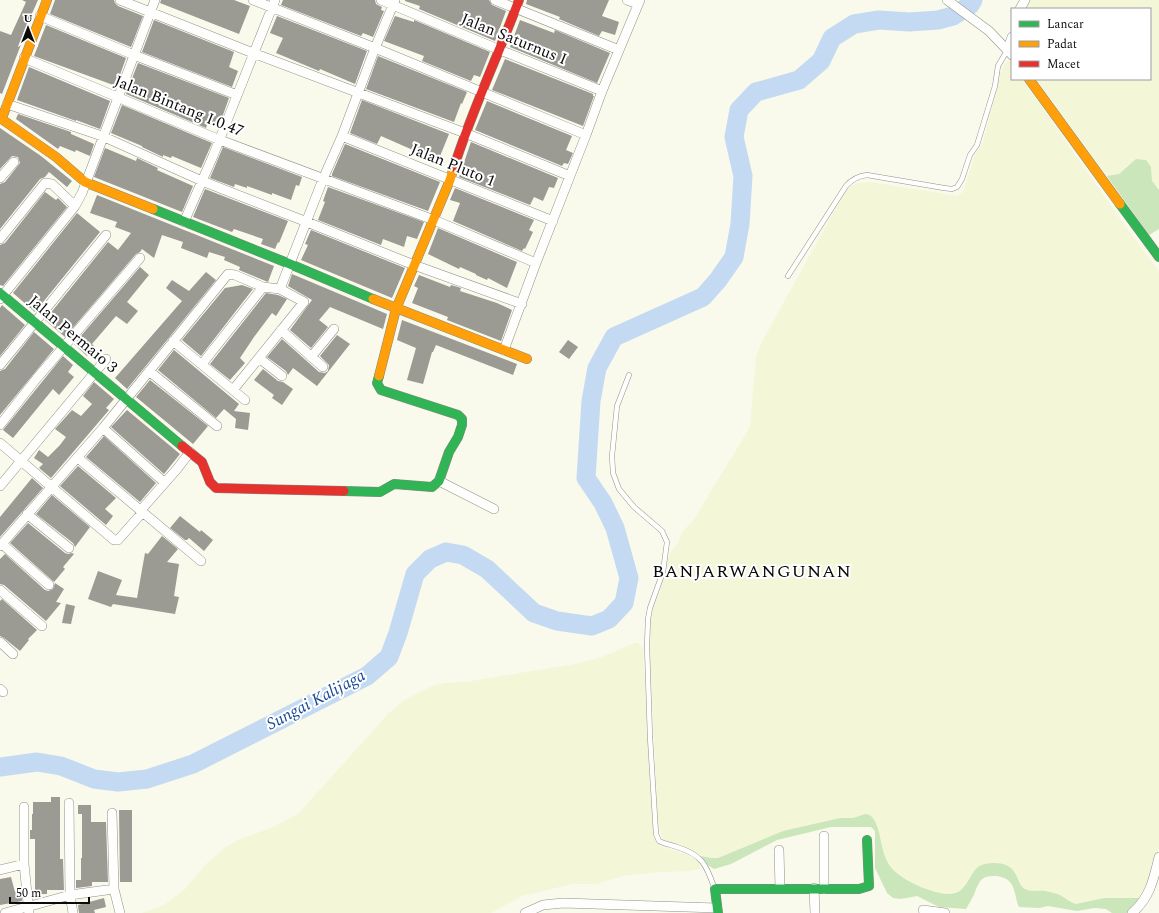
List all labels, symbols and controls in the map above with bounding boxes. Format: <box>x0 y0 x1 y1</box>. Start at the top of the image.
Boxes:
street label: Jalan Saturnus I <box>457 7 571 71</box>
north arrow <box>8 8 48 48</box>
legend <box>1011 8 1151 80</box>
text: U <box>23 10 33 27</box>
text: Lancar <box>1047 15 1084 34</box>
text: Padat <box>1047 35 1077 54</box>
text: Macet <box>1047 55 1080 74</box>
street label: Jalan Bintang I.0.47 <box>111 69 247 143</box>
street label: Jalan Pluto 1 <box>407 137 499 193</box>
street label: Jalan Permaio 3 <box>23 289 123 379</box>
district label: BANJARWANGUNAN <box>652 558 852 585</box>
water label: Sungai Kalijaga <box>262 663 371 737</box>
scale bar <box>10 879 89 905</box>
text: 50 m <box>16 884 41 903</box>

